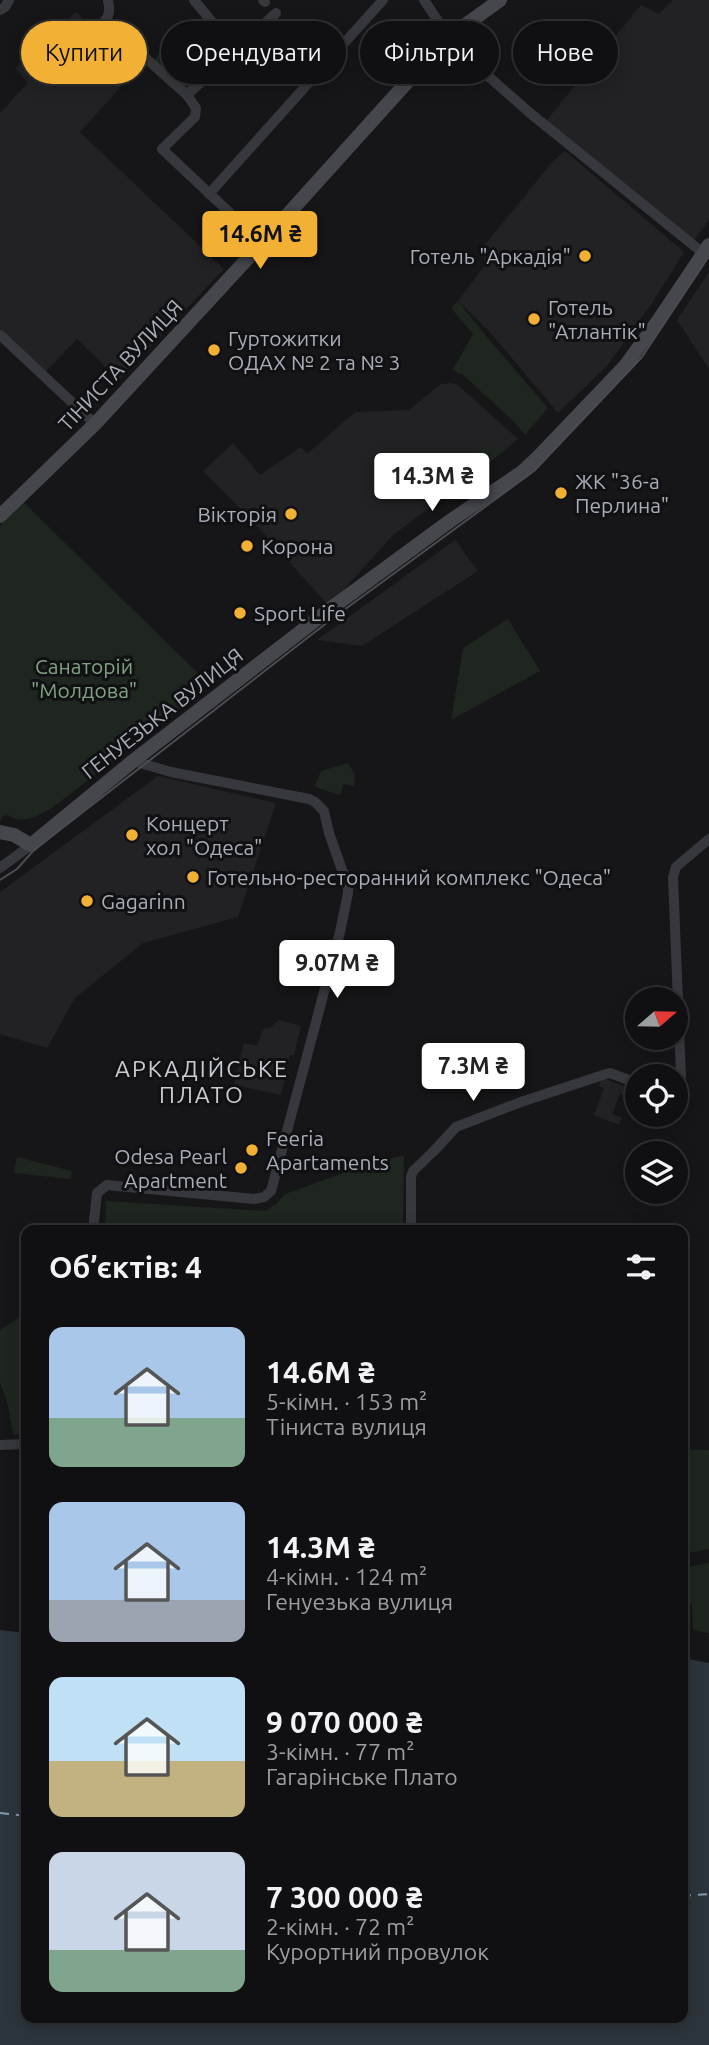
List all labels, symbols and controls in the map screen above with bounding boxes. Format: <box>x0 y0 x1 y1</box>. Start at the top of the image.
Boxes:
chip: Купити <box>21 21 147 84</box>
chip: Орендувати <box>161 21 346 84</box>
chip: Фільтри <box>360 21 499 84</box>
chip: Нове <box>513 21 618 84</box>
pin: 14.6M ₴ <box>195 212 325 271</box>
text: 14.6M ₴ <box>218 221 302 246</box>
place label: Готель "Аркадія" <box>410 244 571 268</box>
marker: Готель "Аркадія" <box>577 248 593 264</box>
street label: ТІНИСТА ВУЛИЦЯ <box>53 295 187 435</box>
place label: Готель "Атлантік" <box>548 295 646 343</box>
marker: Готель "Атлантік" <box>526 311 542 327</box>
place label: Гуртожитки ОДАХ № 2 та № 3 <box>228 326 400 374</box>
marker: Гуртожитки ОДАХ № 2 та № 3 <box>206 342 222 358</box>
pin: 14.3M ₴ <box>367 454 497 513</box>
text: 14.3M ₴ <box>390 463 474 488</box>
place label: ЖК "36-а Перлина" <box>575 469 669 517</box>
marker: ЖК "36-а Перлина" <box>553 485 569 501</box>
place label: Вікторія <box>197 502 277 526</box>
marker: Вікторія <box>283 506 299 522</box>
place label: Корона <box>261 534 333 558</box>
marker: Корона <box>239 538 255 554</box>
place label: Sport Life <box>254 601 346 625</box>
marker: Sport Life <box>232 605 248 621</box>
street label: ГЕНУЕЗЬКА ВУЛИЦЯ <box>77 643 247 783</box>
park label: Санаторій "Молдова" <box>31 654 137 702</box>
place label: Концерт хол "Одеса" <box>146 811 262 859</box>
marker: Концерт хол "Одеса" <box>124 827 140 843</box>
place label: Готельно-ресторанний комплекс "Одеса" <box>207 865 611 889</box>
marker: Готельно-ресторанний комплекс "Одеса" <box>185 869 201 885</box>
place label: Gagarinn <box>101 889 186 913</box>
marker: Gagarinn <box>79 893 95 909</box>
pin: 9.07M ₴ <box>272 940 402 1000</box>
text: 9.07M ₴ <box>295 950 379 975</box>
north arrow <box>625 987 688 1050</box>
map controls <box>625 987 688 1204</box>
pin: 7.3M ₴ <box>416 1044 530 1103</box>
text: 7.3M ₴ <box>438 1053 508 1078</box>
district label: АРКАДІЙСЬКЕ ПЛАТО <box>115 1056 289 1107</box>
button: locate <box>625 1064 688 1127</box>
place label: Feeria Apartaments <box>266 1126 389 1174</box>
button: layers <box>625 1141 688 1204</box>
marker: Feeria Apartaments <box>244 1142 260 1158</box>
place label: Odesa Pearl Apartment <box>114 1144 227 1192</box>
marker: Odesa Pearl Apartment <box>233 1160 249 1176</box>
icon: filters <box>622 1248 660 1286</box>
text: Об’єктів: 4 <box>49 1250 202 1284</box>
icon: home <box>105 1355 189 1439</box>
text: 14.6M ₴ <box>266 1355 375 1389</box>
text: 5-кімн. · 153 m² <box>266 1389 427 1414</box>
text: Тіниста вулиця <box>266 1414 427 1439</box>
icon: home <box>105 1530 189 1614</box>
text: 14.3M ₴ <box>266 1530 375 1564</box>
text: 4-кімн. · 124 m² <box>266 1564 427 1589</box>
text: Генуезька вулиця <box>266 1589 453 1614</box>
icon: home <box>105 1705 189 1789</box>
text: 9 070 000 ₴ <box>266 1705 423 1739</box>
text: 3-кімн. · 77 m² <box>266 1739 414 1764</box>
text: Гагарінське Плато <box>266 1764 458 1789</box>
icon: home <box>105 1880 189 1964</box>
text: 7 300 000 ₴ <box>266 1880 423 1914</box>
text: 2-кімн. · 72 m² <box>266 1914 414 1939</box>
text: Курортний провулок <box>266 1939 489 1964</box>

